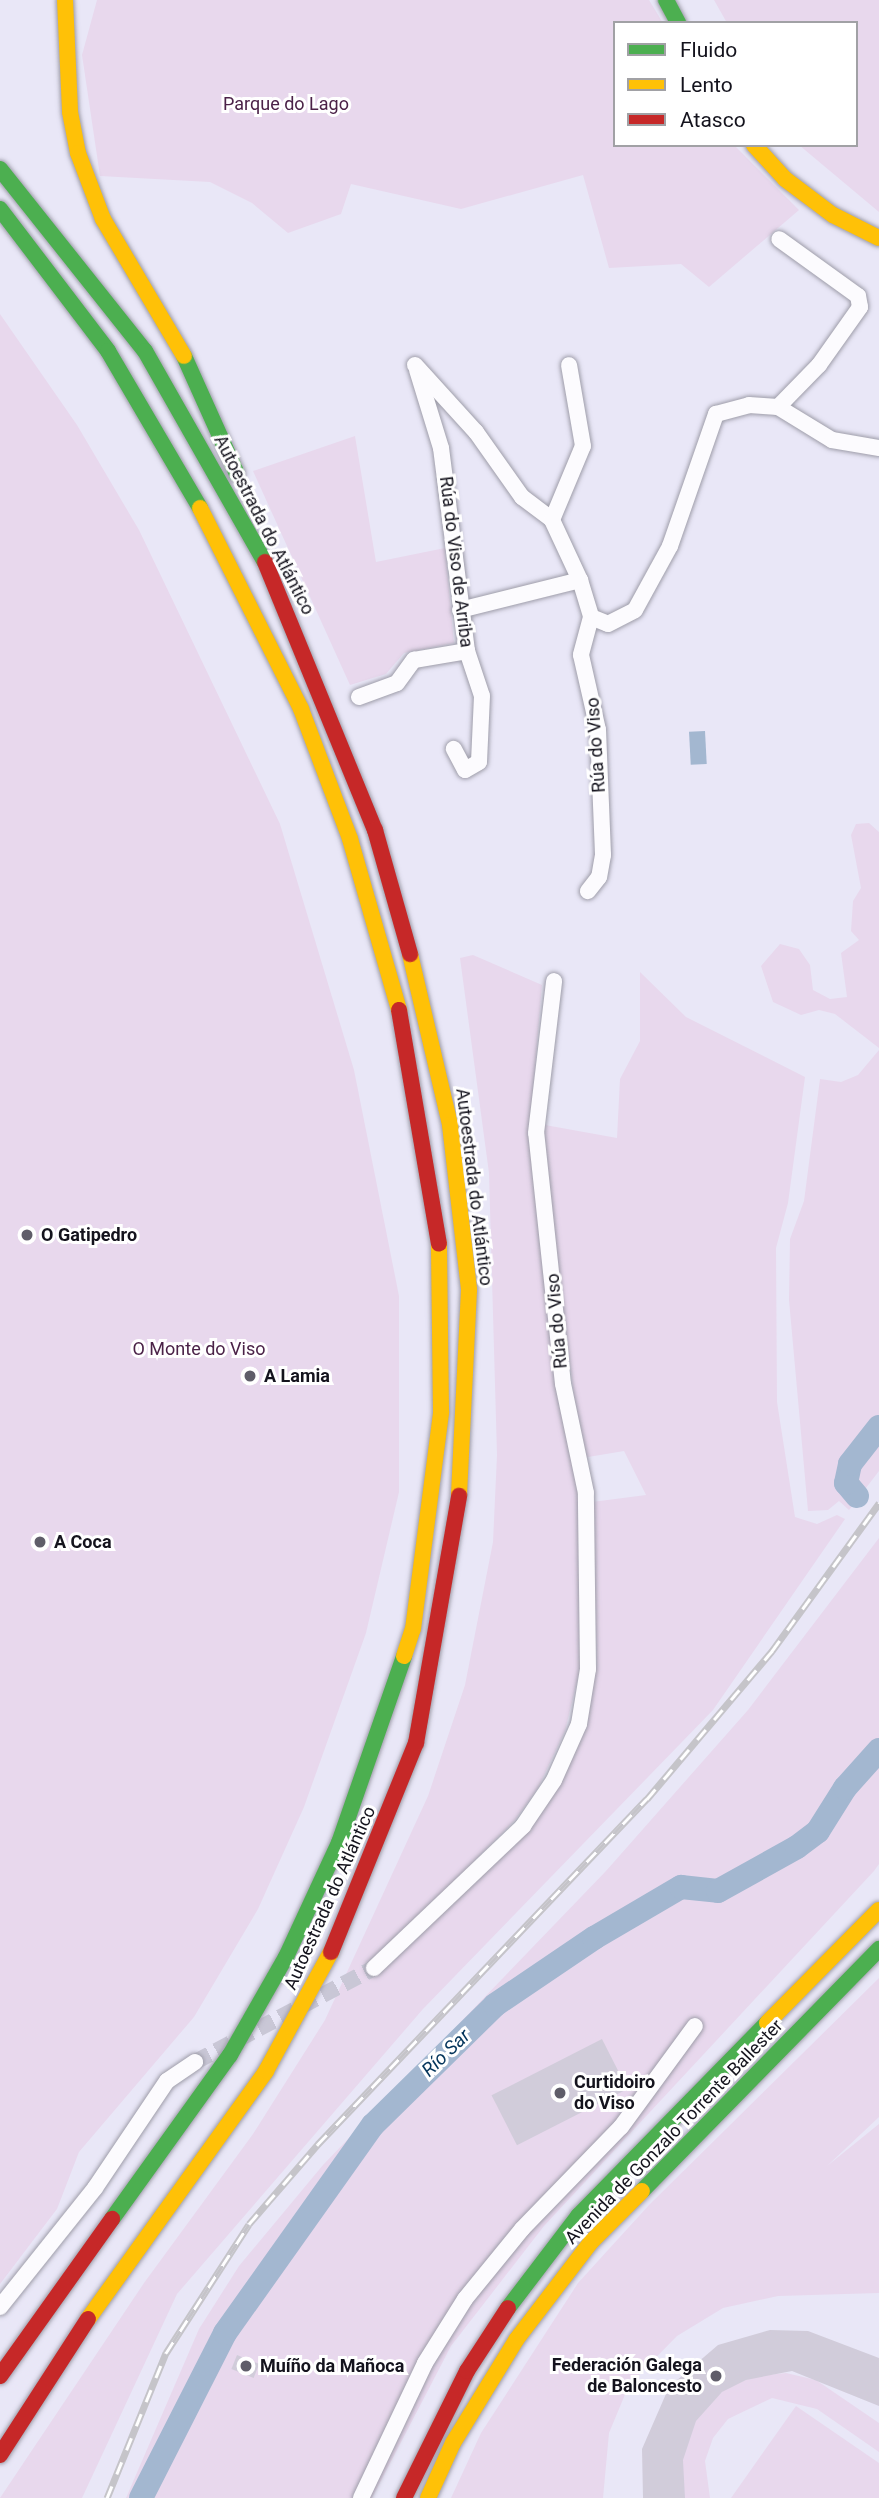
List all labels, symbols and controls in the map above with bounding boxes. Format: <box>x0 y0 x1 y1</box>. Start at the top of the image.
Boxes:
legend <box>613 21 858 147</box>
text: Fluido <box>680 38 737 62</box>
text: Lento <box>680 73 733 97</box>
park label: Parque do Lago <box>223 93 349 115</box>
text: Atasco <box>680 108 746 132</box>
street label: Autoestrada do Atlántico <box>209 432 319 618</box>
street label: Rúa do Viso de Arriba <box>435 475 477 649</box>
street label: Rúa do Viso <box>582 697 610 793</box>
street label: Autoestrada do Atlántico <box>451 1087 497 1287</box>
place label: O Gatipedro <box>41 1224 137 1246</box>
marker: O Gatipedro <box>19 1227 35 1243</box>
street label: Rúa do Viso <box>542 1272 572 1370</box>
park label: O Monte do Viso <box>133 1338 265 1360</box>
place label: A Lamia <box>264 1365 330 1387</box>
marker: A Lamia <box>242 1368 258 1384</box>
place label: A Coca <box>54 1531 112 1553</box>
marker: A Coca <box>32 1534 48 1550</box>
street label: Autoestrada do Atlántico <box>280 1803 380 1993</box>
street label: Avenida de Gonzalo Torrente Ballester <box>561 2015 787 2249</box>
water label: Río Sar <box>417 2025 475 2081</box>
place label: Curtidoiro do Viso <box>574 2072 655 2114</box>
marker: Curtidoiro do Viso <box>552 2085 568 2101</box>
place label: Muíño da Mañoca <box>260 2355 404 2377</box>
place label: Federación Galega de Baloncesto <box>552 2355 702 2398</box>
marker: Muíño da Mañoca <box>238 2358 254 2374</box>
marker: Federación Galega de Baloncesto <box>708 2368 724 2384</box>

